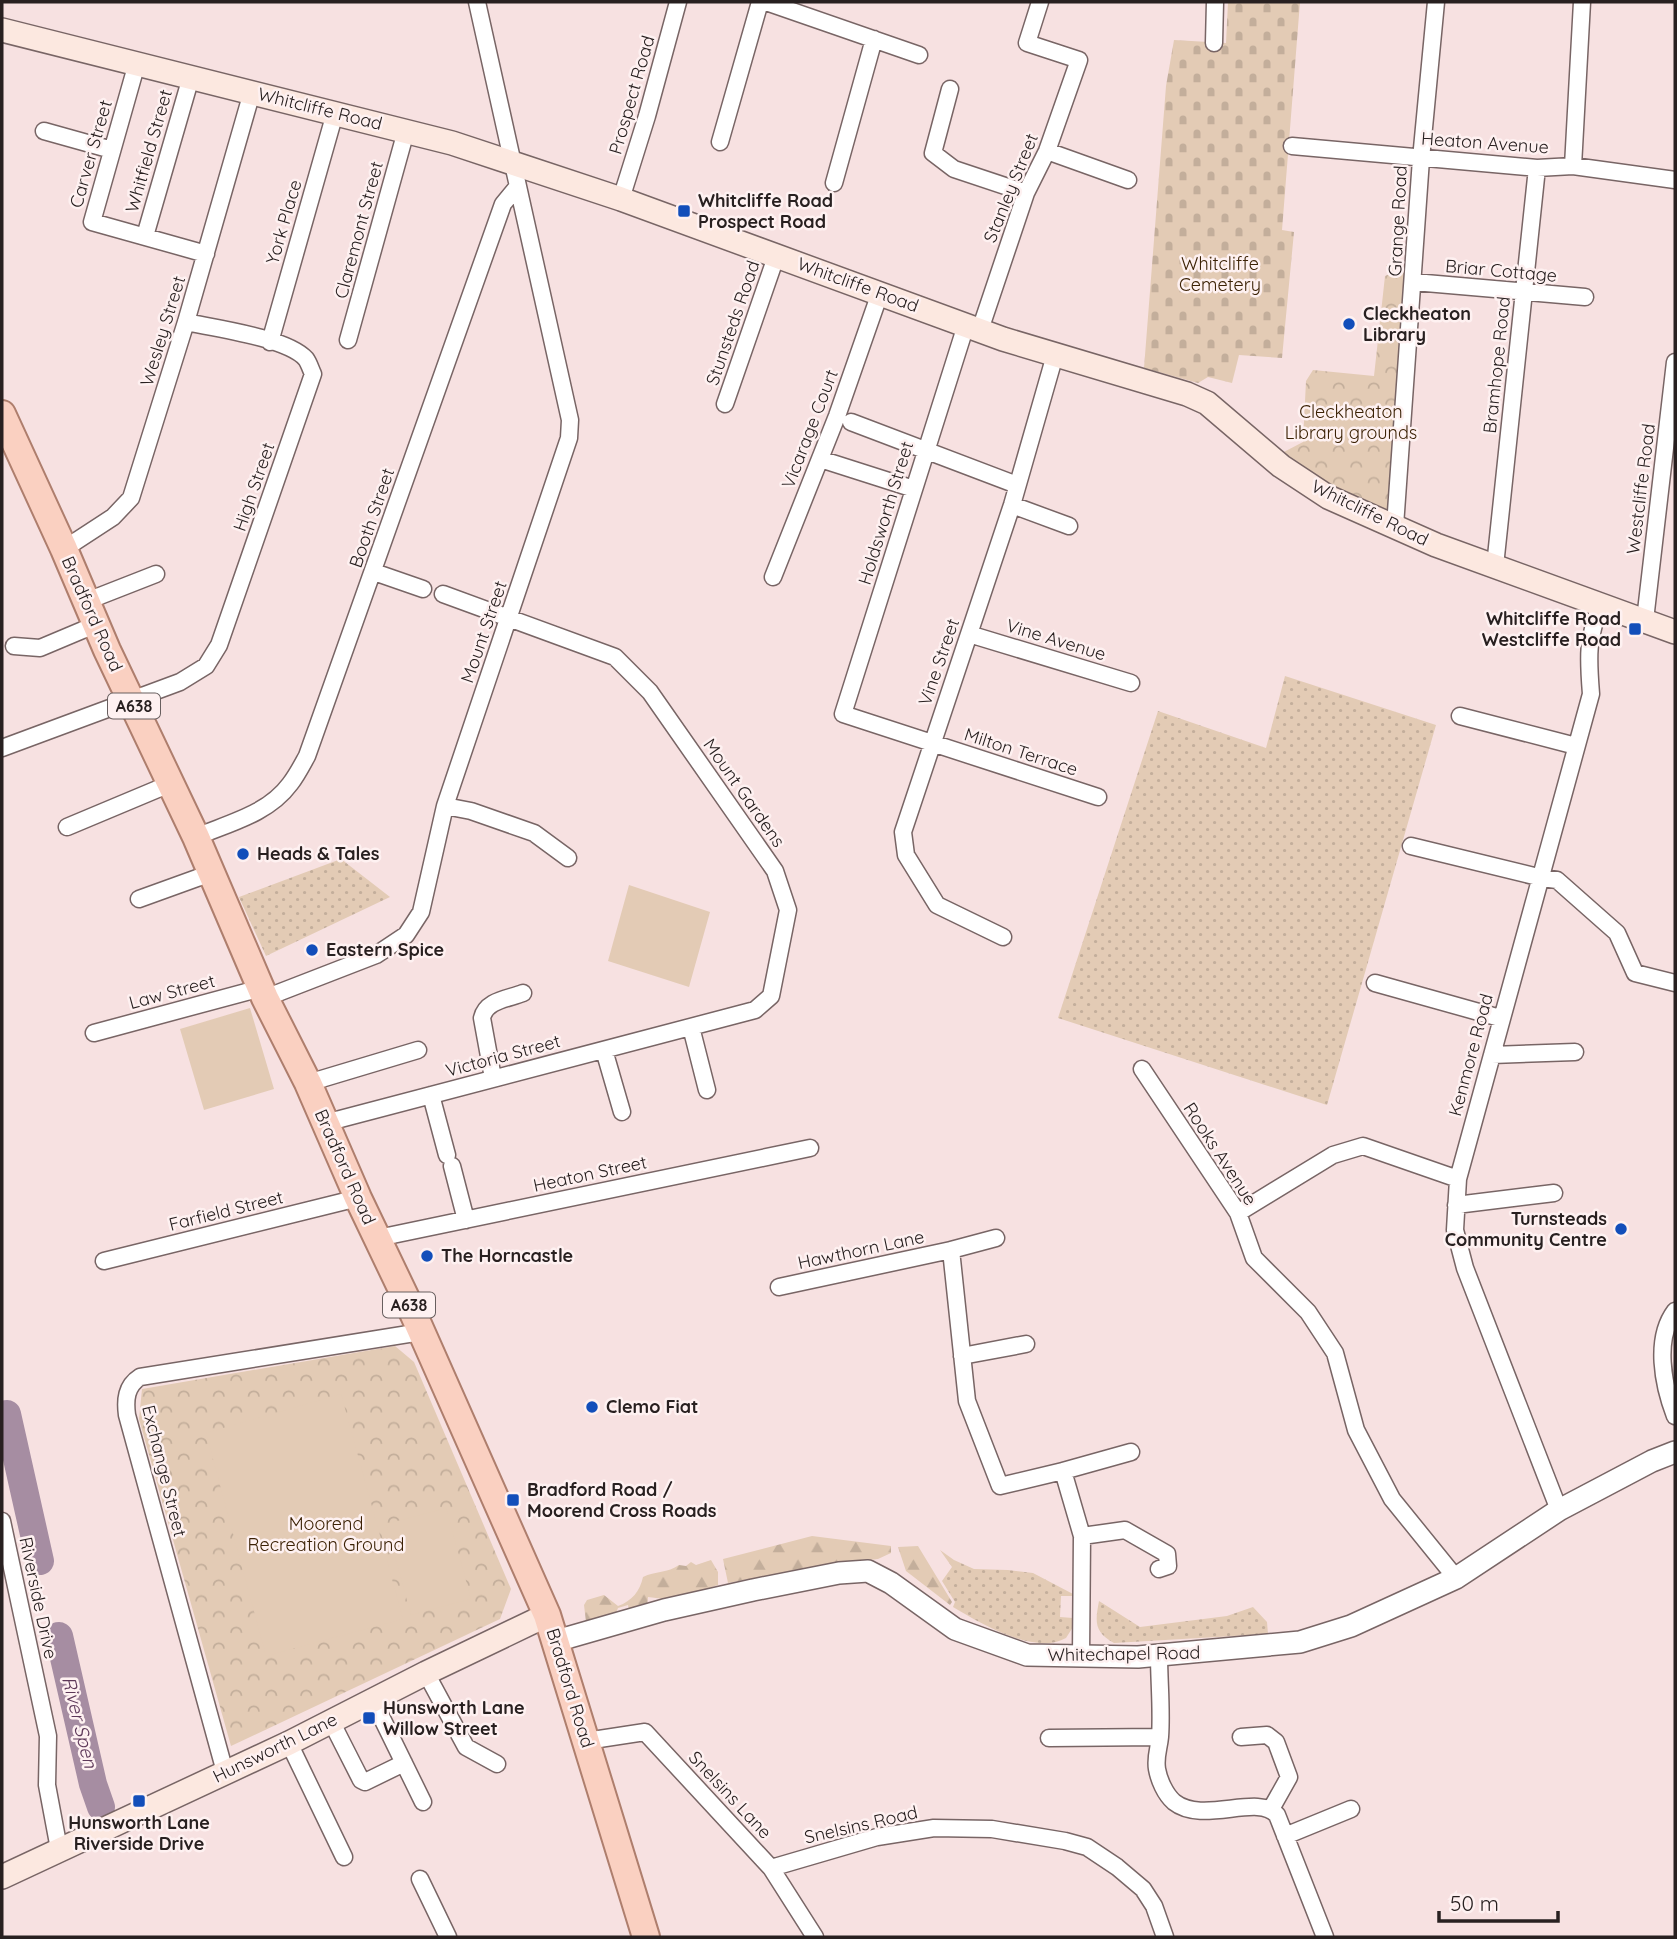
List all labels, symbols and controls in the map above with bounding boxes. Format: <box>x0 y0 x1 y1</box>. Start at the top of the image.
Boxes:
street label: Prospect Road <box>604 33 659 157</box>
street label: Whitcliffe Road <box>255 82 385 135</box>
street label: Whitfield Street <box>120 87 177 215</box>
street label: Carver Street <box>64 97 117 210</box>
street label: Heaton Avenue <box>1420 127 1550 158</box>
street label: Stanley Street <box>978 130 1043 246</box>
street label: Claremont Street <box>329 159 388 301</box>
street label: Grange Road <box>1383 165 1412 277</box>
street label: York Place <box>260 177 307 267</box>
place label: Whitcliffe Road Prospect Road <box>698 189 833 233</box>
marker: Whitcliffe Road Prospect Road <box>676 203 692 219</box>
street label: Whitcliffe Road <box>794 252 922 317</box>
park label: Whitcliffe Cemetery <box>1179 252 1261 296</box>
street label: Briar Cottage <box>1444 254 1558 287</box>
street label: Stunsteds Road <box>700 257 765 388</box>
street label: Wesley Street <box>135 273 190 389</box>
street label: Bramhope Road <box>1478 295 1515 435</box>
place label: Cleckheaton Library <box>1363 302 1471 346</box>
marker: Cleckheaton Library <box>1341 316 1357 332</box>
street label: Vicarage Court <box>776 366 843 492</box>
park label: Cleckheaton Library grounds <box>1285 400 1417 444</box>
street label: Westcliffe Road <box>1621 422 1660 556</box>
street label: Holdsworth Street <box>853 438 918 587</box>
street label: High Street <box>228 439 279 534</box>
street label: Booth Street <box>344 465 399 571</box>
street label: Whitcliffe Road <box>1308 474 1433 551</box>
street label: Bradford Road <box>57 553 128 675</box>
street label: Mount Street <box>455 578 512 686</box>
place label: Whitcliffe Road Westcliffe Road <box>1482 607 1621 651</box>
street label: Vine Avenue <box>1004 613 1109 666</box>
street label: Vine Street <box>913 615 964 708</box>
marker: Whitcliffe Road Westcliffe Road <box>1627 621 1643 637</box>
road number: A638 <box>108 694 160 719</box>
street label: Milton Terrace <box>962 722 1081 781</box>
street label: Mount Gardens <box>698 734 790 852</box>
place label: Heads & Tales <box>257 842 380 865</box>
marker: Heads & Tales <box>235 846 251 862</box>
place label: Eastern Spice <box>326 938 444 961</box>
marker: Eastern Spice <box>304 942 320 958</box>
street label: Law Street <box>126 969 217 1014</box>
street label: Kenmore Road <box>1443 991 1498 1119</box>
street label: Victoria Street <box>443 1029 563 1082</box>
street label: Rooks Avenue <box>1179 1098 1262 1210</box>
street label: Bradford Road <box>310 1106 381 1228</box>
street label: Heaton Street <box>531 1150 649 1197</box>
street label: Farfield Street <box>166 1185 285 1236</box>
place label: Turnsteads Community Centre <box>1445 1207 1607 1251</box>
marker: Turnsteads Community Centre <box>1613 1221 1629 1237</box>
street label: Hawthorn Lane <box>796 1225 926 1274</box>
place label: The Horncastle <box>441 1244 573 1267</box>
marker: The Horncastle <box>419 1248 435 1264</box>
road number: A638 <box>383 1292 435 1317</box>
place label: Clemo Fiat <box>606 1395 698 1418</box>
marker: Clemo Fiat <box>584 1399 600 1415</box>
street label: Exchange Street <box>137 1403 192 1539</box>
place label: Bradford Road / Moorend Cross Roads <box>527 1478 717 1522</box>
marker: Bradford Road / Moorend Cross Roads <box>505 1492 521 1508</box>
park label: Moorend Recreation Ground <box>248 1512 404 1556</box>
street label: Riverside Drive <box>14 1535 63 1661</box>
street label: Bradford Road <box>541 1625 600 1750</box>
street label: Whitechapel Road <box>1047 1641 1201 1666</box>
water label: River Spen <box>57 1674 103 1771</box>
place label: Hunsworth Lane Willow Street <box>383 1696 525 1740</box>
street label: Hunsworth Lane <box>209 1707 341 1788</box>
marker: Hunsworth Lane Willow Street <box>361 1710 377 1726</box>
street label: Snelsins Lane <box>684 1746 777 1843</box>
marker: Hunsworth Lane Riverside Drive <box>131 1793 147 1809</box>
street label: Snelsins Road <box>802 1800 920 1849</box>
place label: Hunsworth Lane Riverside Drive <box>68 1811 210 1855</box>
scale bar <box>1439 1880 1558 1924</box>
text: 50 m <box>1450 1890 1499 1916</box>

